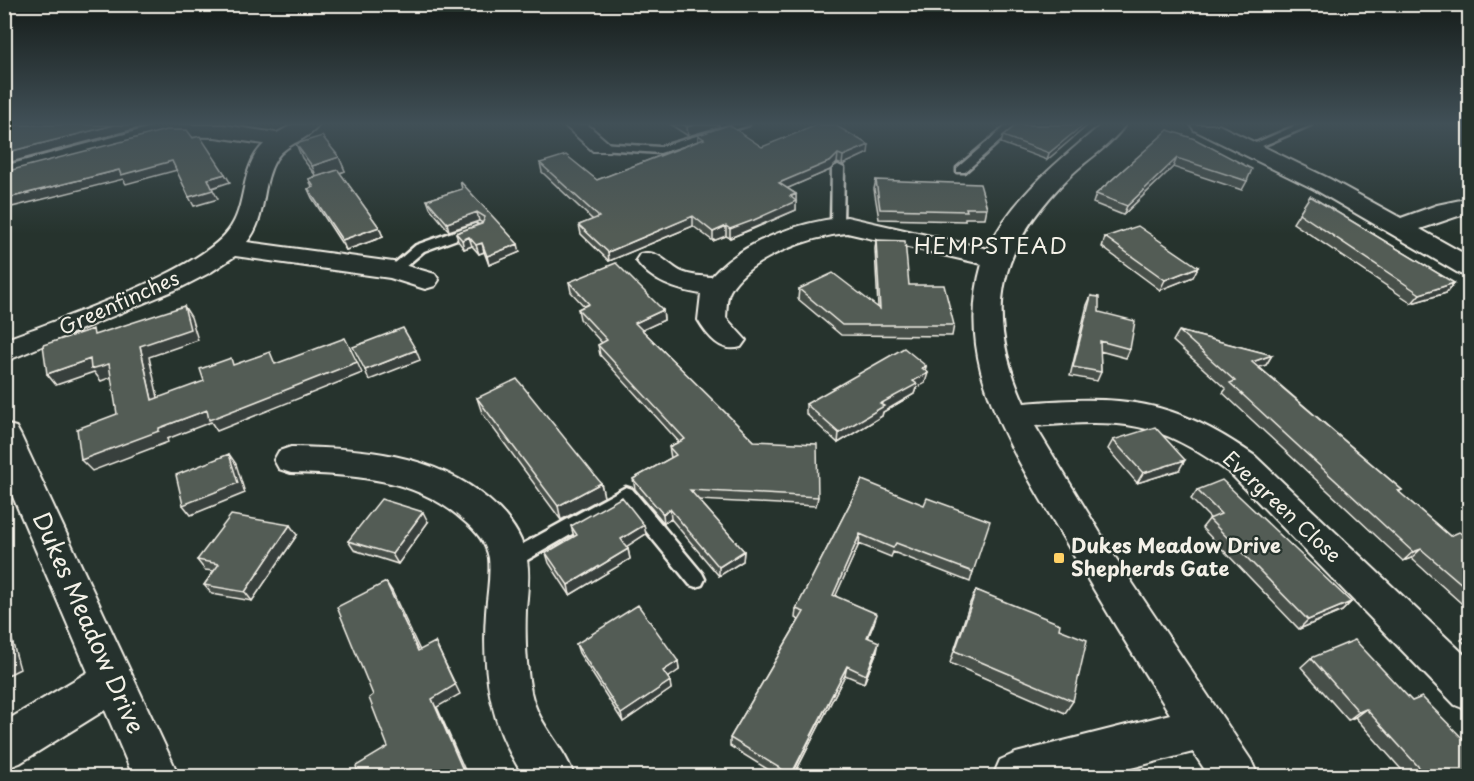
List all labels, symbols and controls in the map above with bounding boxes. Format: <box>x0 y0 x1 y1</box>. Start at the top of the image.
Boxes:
district label: HEMPSTEAD <box>914 228 1068 261</box>
street label: Greenfinches <box>54 262 184 342</box>
street label: Evergreen Close <box>1217 443 1349 569</box>
street label: Dukes Meadow Drive <box>25 506 155 739</box>
place label: Dukes Meadow Drive Shepherds Gate <box>1071 530 1281 583</box>
marker: Dukes Meadow Drive Shepherds Gate <box>1052 551 1066 565</box>

